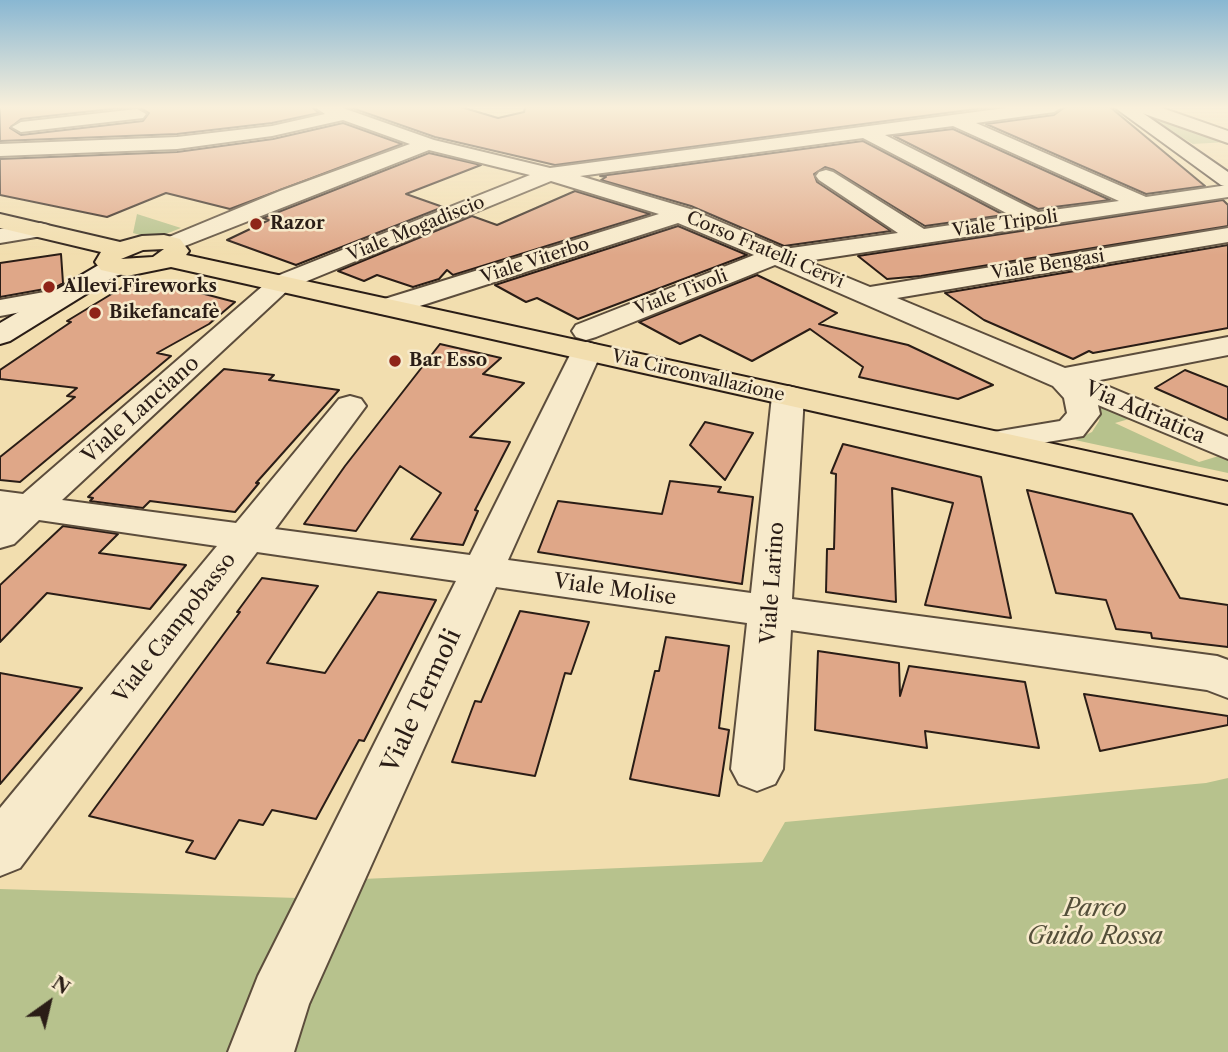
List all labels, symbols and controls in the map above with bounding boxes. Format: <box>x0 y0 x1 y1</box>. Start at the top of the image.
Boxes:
street label: Viale Mogadiscio <box>344 192 488 266</box>
street label: Viale Tripoli <box>951 206 1059 242</box>
street label: Corso Fratelli Cervi <box>683 207 847 293</box>
place label: Razor <box>270 213 325 235</box>
marker: Razor <box>248 216 264 232</box>
street label: Viale Viterbo <box>478 233 592 289</box>
street label: Viale Bengasi <box>990 245 1106 285</box>
street label: Viale Tivoli <box>631 265 731 321</box>
place label: Allevi Fireworks <box>63 276 217 298</box>
marker: Allevi Fireworks <box>41 279 57 295</box>
place label: Bikefancafè <box>109 302 220 324</box>
marker: Bikefancafè <box>87 305 103 321</box>
street label: Via Circonvallazione <box>609 346 787 406</box>
place label: Bar Esso <box>409 350 487 372</box>
street label: Viale Lanciano <box>77 351 205 469</box>
marker: Bar Esso <box>387 353 403 369</box>
street label: Via Adriatica <box>1081 376 1209 450</box>
street label: Viale Larino <box>756 521 790 645</box>
street label: Viale Campobasso <box>109 548 241 708</box>
street label: Viale Molise <box>552 569 678 611</box>
street label: Viale Termoli <box>376 625 468 777</box>
park label: Parco Guido Rossa <box>1027 895 1163 951</box>
north arrow <box>14 968 84 1038</box>
text: N <box>48 971 74 999</box>

